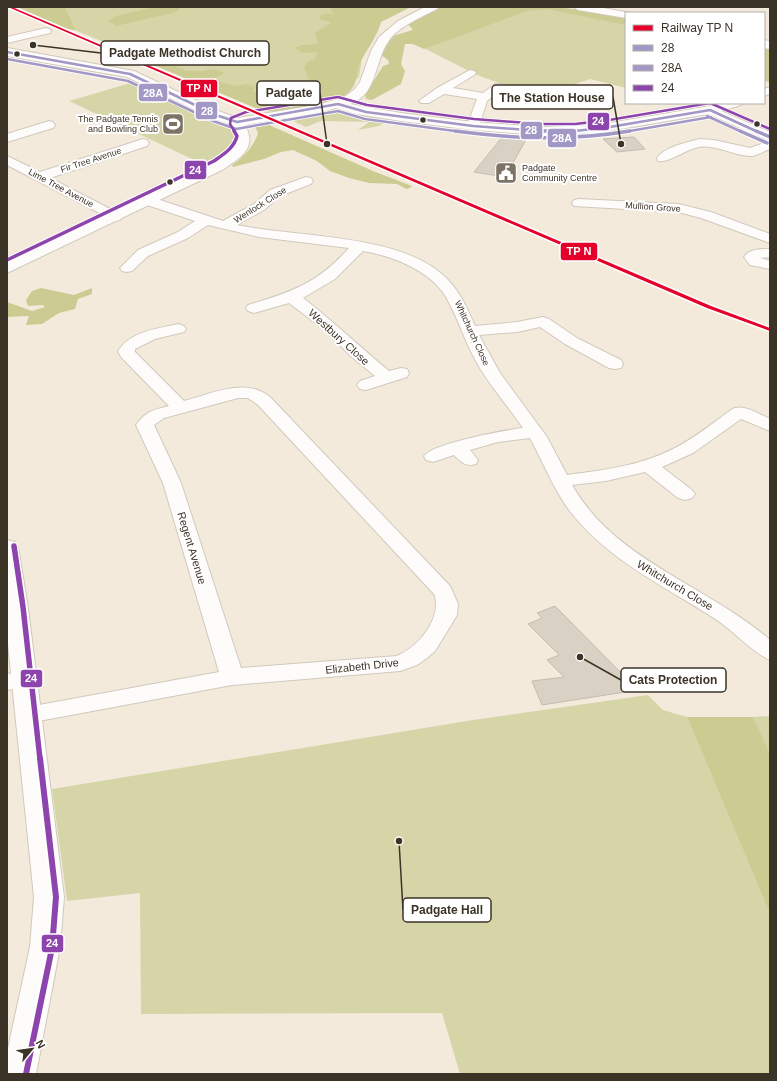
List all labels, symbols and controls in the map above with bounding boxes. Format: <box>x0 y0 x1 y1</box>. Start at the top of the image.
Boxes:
legend <box>625 12 765 104</box>
text: Railway TP N <box>661 21 733 35</box>
callout: Padgate Methodist Church <box>101 41 269 65</box>
text: 28 <box>661 41 675 55</box>
text: Padgate Methodist Church <box>109 46 261 60</box>
unlabelled marker <box>12 49 22 59</box>
text: 28A <box>661 61 682 75</box>
line badge: TP N <box>180 79 218 98</box>
callout: Padgate <box>257 81 320 105</box>
text: 24 <box>661 81 675 95</box>
text: TP N <box>187 82 211 94</box>
line badge: 28A <box>138 83 168 102</box>
callout: The Station House <box>492 85 613 109</box>
text: Padgate <box>266 86 313 100</box>
text: 28A <box>143 87 163 99</box>
text: The Station House <box>499 91 605 105</box>
line badge: 28 <box>195 101 218 120</box>
text: 28 <box>201 105 213 117</box>
sports icon: The Padgate Tennis and Bowling Club <box>160 111 186 137</box>
line badge: 24 <box>587 112 610 131</box>
place label: The Padgate Tennis and Bowling Club <box>78 114 158 134</box>
unlabelled marker <box>418 115 428 125</box>
text: 24 <box>592 115 605 127</box>
unlabelled marker <box>752 119 762 129</box>
line badge: 28 <box>520 121 543 140</box>
text: 28 <box>525 124 537 136</box>
line badge: 28A <box>547 128 577 148</box>
text: 28A <box>552 132 572 144</box>
street label: Fir Tree Avenue <box>59 145 123 175</box>
line badge: 24 <box>184 160 207 180</box>
public building icon: Padgate Community Centre <box>493 160 519 186</box>
place label: Padgate Community Centre <box>522 163 597 183</box>
text: 24 <box>189 164 202 176</box>
street label: Lime Tree Avenue <box>27 167 95 209</box>
unlabelled marker <box>165 177 175 187</box>
street label: Wenlock Close <box>232 185 288 225</box>
street label: Mullion Grove <box>625 200 681 214</box>
line badge: TP N <box>560 242 598 261</box>
text: TP N <box>567 245 591 257</box>
street label: Whitchurch Close <box>453 299 491 367</box>
street label: Westbury Close <box>306 307 372 367</box>
street label: Regent Avenue <box>175 510 209 586</box>
street label: Whitchurch Close <box>635 558 715 612</box>
street label: Elizabeth Drive <box>325 656 399 676</box>
callout: Cats Protection <box>621 668 726 692</box>
line badge: 24 <box>20 669 43 688</box>
text: 24 <box>25 672 38 684</box>
text: Cats Protection <box>629 673 717 687</box>
callout: Padgate Hall <box>403 898 491 922</box>
text: Padgate Hall <box>411 903 483 917</box>
line badge: 24 <box>41 934 64 953</box>
text: 24 <box>46 937 59 949</box>
north arrow <box>12 1029 52 1069</box>
text: N <box>34 1038 48 1051</box>

